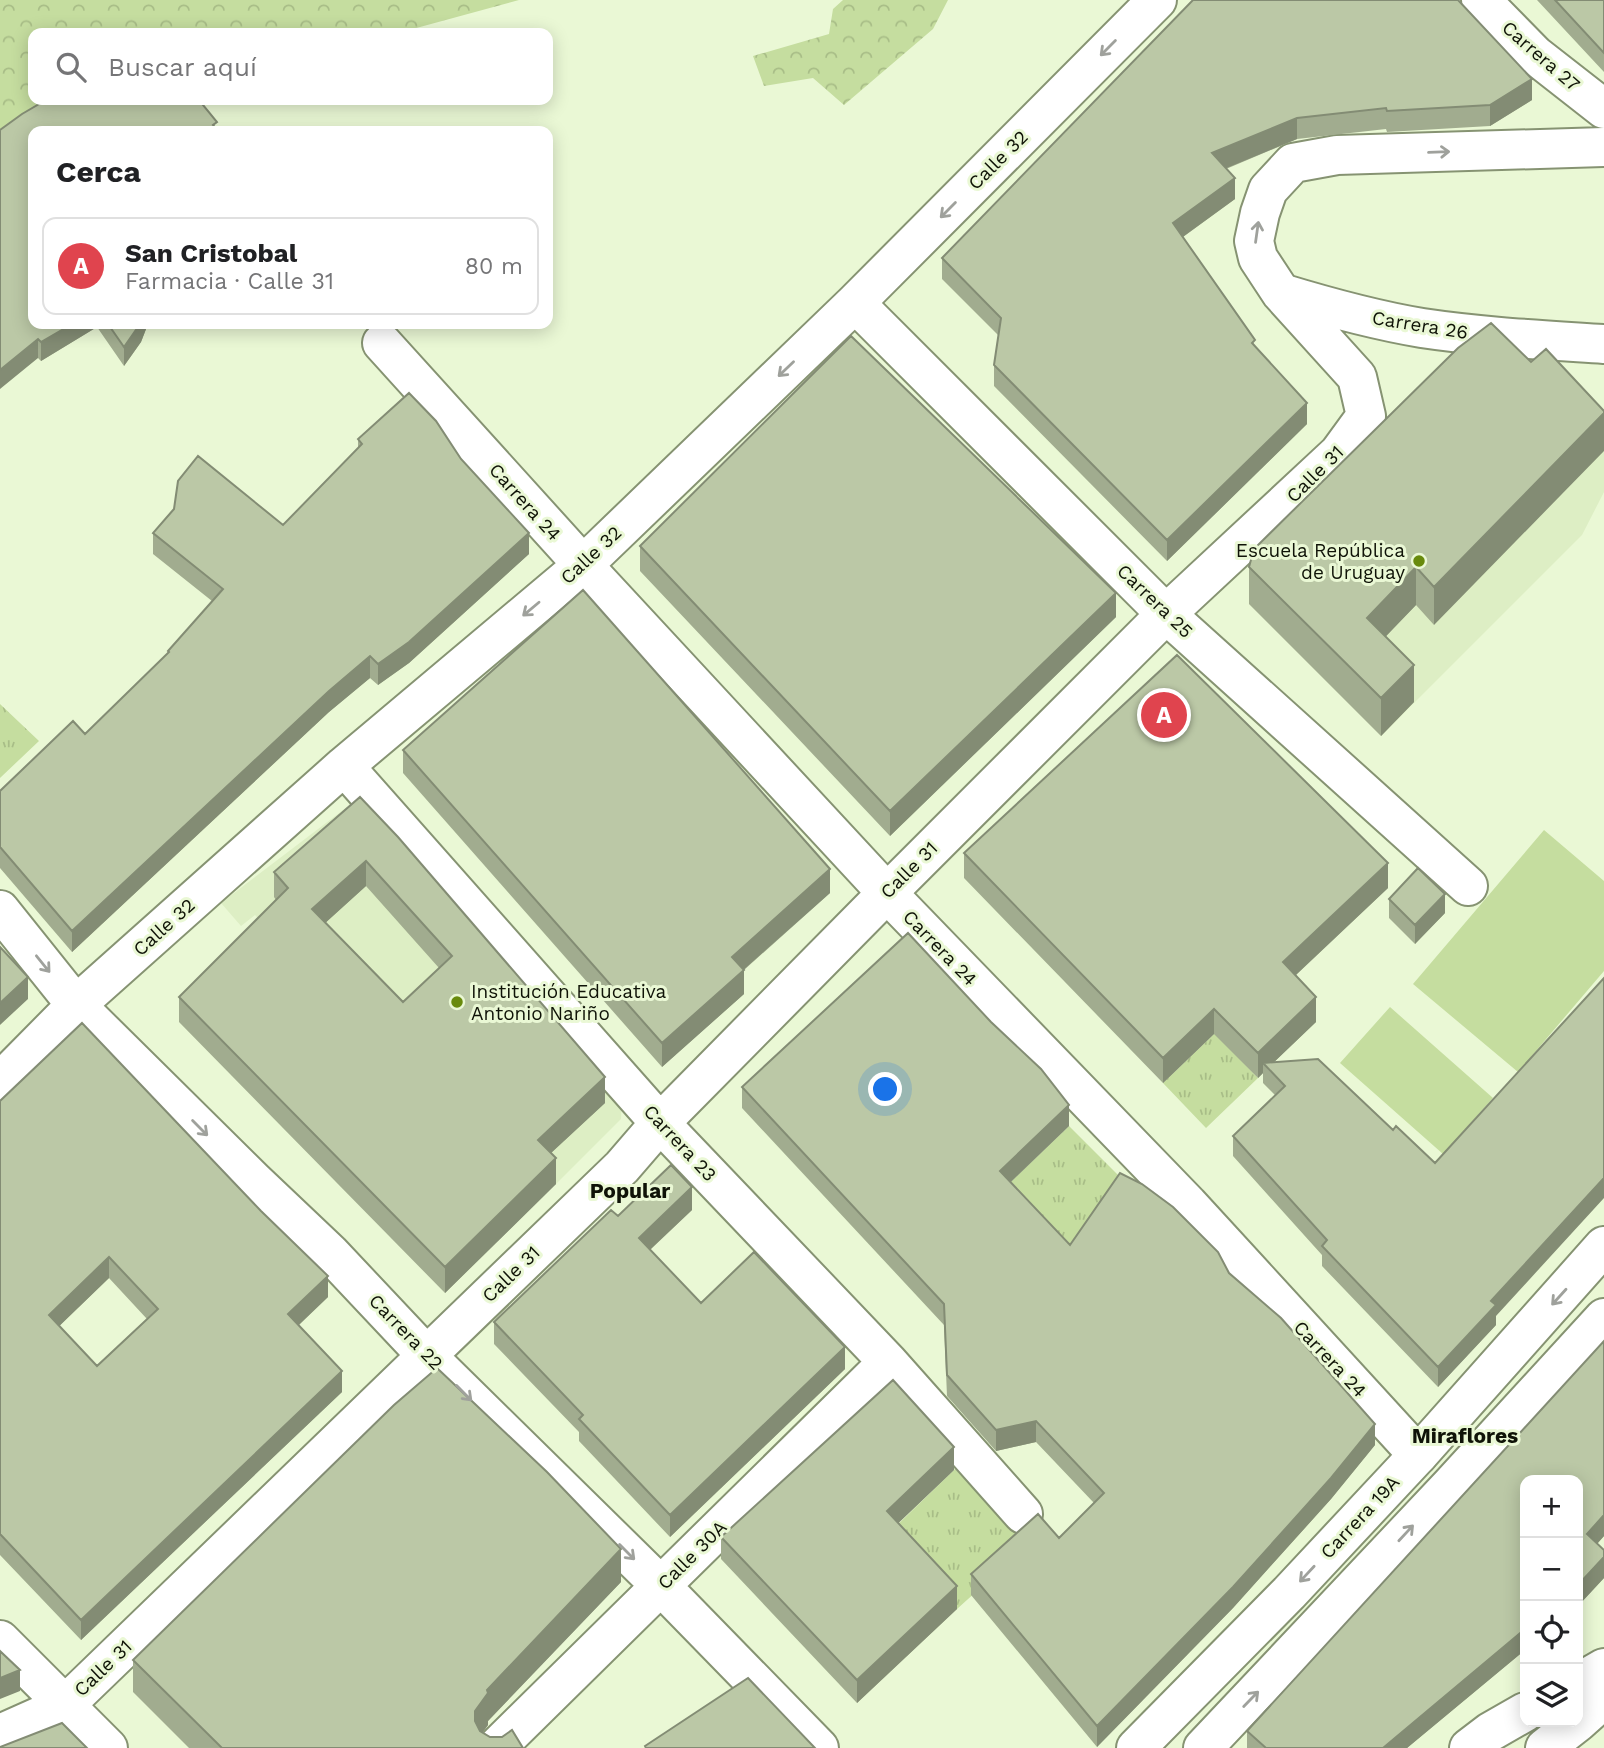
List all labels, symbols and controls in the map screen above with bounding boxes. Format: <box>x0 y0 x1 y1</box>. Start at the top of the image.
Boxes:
street label: Carrera 27 <box>1497 16 1585 96</box>
search box <box>28 28 553 105</box>
one-way arrow <box>1100 40 1117 57</box>
icon: search <box>52 48 90 86</box>
text: Buscar aquí <box>108 52 257 82</box>
street label: Calle 32 <box>963 125 1033 195</box>
one-way arrow <box>1427 145 1450 158</box>
text: Cerca <box>56 154 141 189</box>
one-way arrow <box>939 201 956 218</box>
one-way arrow <box>1250 221 1263 244</box>
text: San Cristobal <box>125 238 297 268</box>
text: A <box>73 253 89 280</box>
text: 80 m <box>465 253 523 280</box>
text: Farmacia · Calle 31 <box>125 268 334 295</box>
street label: Carrera 26 <box>1370 306 1470 344</box>
one-way arrow <box>778 361 795 378</box>
street label: Calle 31 <box>1282 441 1348 507</box>
street label: Carrera 24 <box>484 459 566 545</box>
street label: Calle 32 <box>556 521 626 589</box>
place label: Escuela República de Uruguay <box>1236 539 1405 584</box>
marker: Escuela República de Uruguay <box>1411 553 1427 569</box>
street label: Carrera 25 <box>1112 559 1198 643</box>
one-way arrow <box>522 601 540 617</box>
pin: A <box>1141 689 1187 741</box>
street label: Calle 31 <box>876 837 942 903</box>
street label: Calle 32 <box>128 893 200 961</box>
street label: Carrera 24 <box>898 905 982 991</box>
one-way arrow <box>35 954 50 972</box>
place label: Institución Educativa Antonio Nariño <box>471 980 666 1025</box>
marker: Institución Educativa Antonio Nariño <box>449 994 465 1010</box>
your location <box>868 1072 902 1106</box>
street label: Carrera 23 <box>639 1100 721 1186</box>
one-way arrow <box>191 1119 208 1136</box>
district label: Popular <box>590 1178 670 1203</box>
street label: Calle 31 <box>477 1241 545 1307</box>
one-way arrow <box>1550 1288 1567 1305</box>
street label: Carrera 22 <box>364 1289 448 1375</box>
street label: Carrera 24 <box>1289 1316 1371 1402</box>
one-way arrow <box>456 1384 473 1401</box>
district label: Miraflores <box>1412 1423 1518 1448</box>
street label: Carrera 19A <box>1316 1470 1405 1563</box>
map controls <box>1520 1475 1583 1727</box>
button: + <box>1520 1475 1583 1538</box>
street label: Calle 30A <box>653 1515 732 1594</box>
one-way arrow <box>1398 1525 1415 1542</box>
button: − <box>1520 1538 1583 1601</box>
one-way arrow <box>618 1544 635 1561</box>
one-way arrow <box>1298 1565 1315 1582</box>
button: locate <box>1520 1601 1583 1664</box>
street label: Calle 31 <box>69 1635 137 1701</box>
button: layers <box>1520 1664 1583 1727</box>
one-way arrow <box>1242 1691 1259 1708</box>

